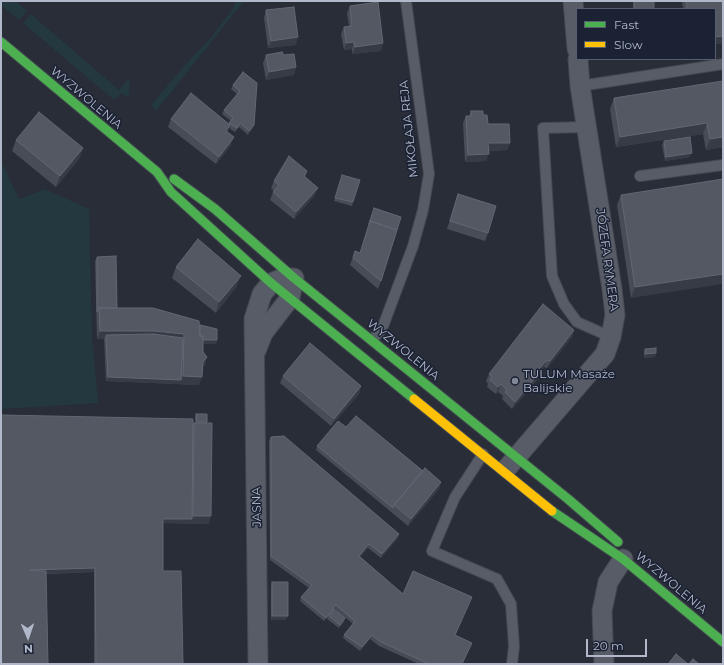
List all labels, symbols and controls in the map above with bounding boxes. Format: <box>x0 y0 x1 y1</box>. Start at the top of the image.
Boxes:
legend <box>576 8 716 60</box>
text: Fast <box>614 17 639 32</box>
text: Slow <box>614 37 643 52</box>
street label: WYZWOLENIA <box>47 64 125 132</box>
street label: MIKOŁAJA REJA <box>397 80 421 178</box>
street label: JÓZEFA RYMERA <box>593 208 621 312</box>
street label: WYZWOLENIA <box>364 316 442 384</box>
place label: TULUM Masaże Balijskie <box>523 367 615 395</box>
marker: TULUM Masaże Balijskie <box>510 376 520 386</box>
street label: JASNA <box>249 487 265 527</box>
street label: WYZWOLENIA <box>632 549 710 617</box>
north arrow <box>8 617 48 657</box>
scale bar <box>588 631 649 657</box>
text: 20 m <box>593 638 624 653</box>
text: N <box>24 642 33 656</box>

